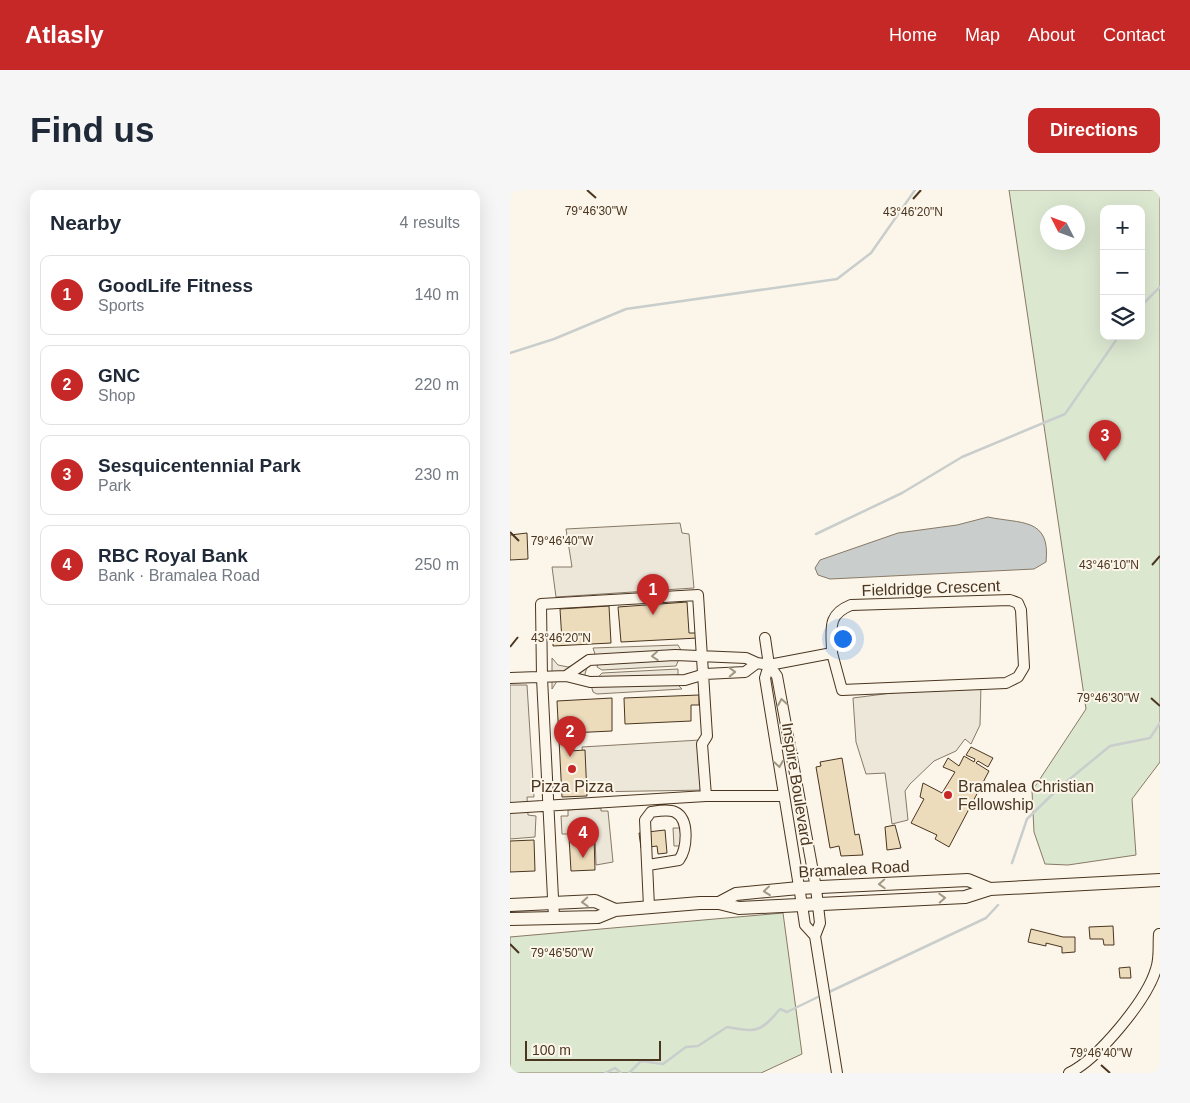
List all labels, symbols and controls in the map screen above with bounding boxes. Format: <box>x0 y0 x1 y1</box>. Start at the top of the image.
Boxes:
text: Atlasly <box>25 21 104 48</box>
text: Home <box>889 25 937 45</box>
text: Map <box>965 25 1000 45</box>
text: About <box>1028 25 1075 45</box>
text: Contact <box>1103 25 1165 45</box>
button: Directions <box>1028 108 1160 153</box>
text: Find us <box>30 110 154 149</box>
text: 79°46'30"W <box>565 204 628 218</box>
text: 43°46'20"N <box>883 205 943 219</box>
north arrow <box>1040 205 1085 250</box>
map controls <box>1100 205 1145 340</box>
button: + <box>1100 205 1145 250</box>
text: Nearby <box>50 211 121 234</box>
text: 4 results <box>400 214 460 231</box>
button: − <box>1100 250 1145 295</box>
text: GoodLife Fitness <box>98 275 253 296</box>
text: 1 <box>63 286 71 303</box>
text: 140 m <box>415 286 459 303</box>
button: layers <box>1100 295 1145 340</box>
text: Sports <box>98 297 144 314</box>
text: GNC <box>98 365 140 386</box>
text: 2 <box>63 376 71 393</box>
text: 220 m <box>415 376 459 393</box>
text: Shop <box>98 387 135 404</box>
pin: 3 <box>1089 420 1121 461</box>
text: Sesquicentennial Park <box>98 455 301 476</box>
text: 3 <box>63 466 71 483</box>
text: 230 m <box>415 466 459 483</box>
text: Park <box>98 477 131 494</box>
text: 79°46'40"W <box>531 534 594 548</box>
text: RBC Royal Bank <box>98 545 248 566</box>
text: 4 <box>63 556 71 573</box>
text: 250 m <box>415 556 459 573</box>
text: 43°46'10"N <box>1079 558 1139 572</box>
text: Bank · Bramalea Road <box>98 567 260 584</box>
pin: 1 <box>637 574 669 615</box>
street label: Fieldridge Crescent <box>861 577 1001 599</box>
your location <box>830 626 856 652</box>
text: 43°46'20"N <box>531 631 591 645</box>
one-way arrow <box>651 650 659 661</box>
one-way arrow <box>728 667 736 677</box>
text: 79°46'30"W <box>1077 691 1140 705</box>
one-way arrow <box>777 697 787 706</box>
pin: 2 <box>554 716 586 757</box>
street label: Inspire Boulevard <box>779 721 815 847</box>
one-way arrow <box>773 760 783 768</box>
marker: Pizza Pizza <box>566 763 578 775</box>
place label: Pizza Pizza <box>531 778 613 795</box>
place label: Bramalea Christian Fellowship <box>958 778 1094 813</box>
marker: Bramalea Christian Fellowship <box>942 789 954 801</box>
pin: 4 <box>567 817 599 858</box>
street label: Bramalea Road <box>798 858 910 880</box>
one-way arrow <box>878 879 886 890</box>
one-way arrow <box>763 885 771 896</box>
one-way arrow <box>938 893 946 904</box>
one-way arrow <box>580 896 588 907</box>
text: 79°46'50"W <box>531 946 594 960</box>
scale bar <box>525 1038 661 1061</box>
text: 100 m <box>532 1042 571 1058</box>
text: 79°46'40"W <box>1070 1046 1133 1060</box>

